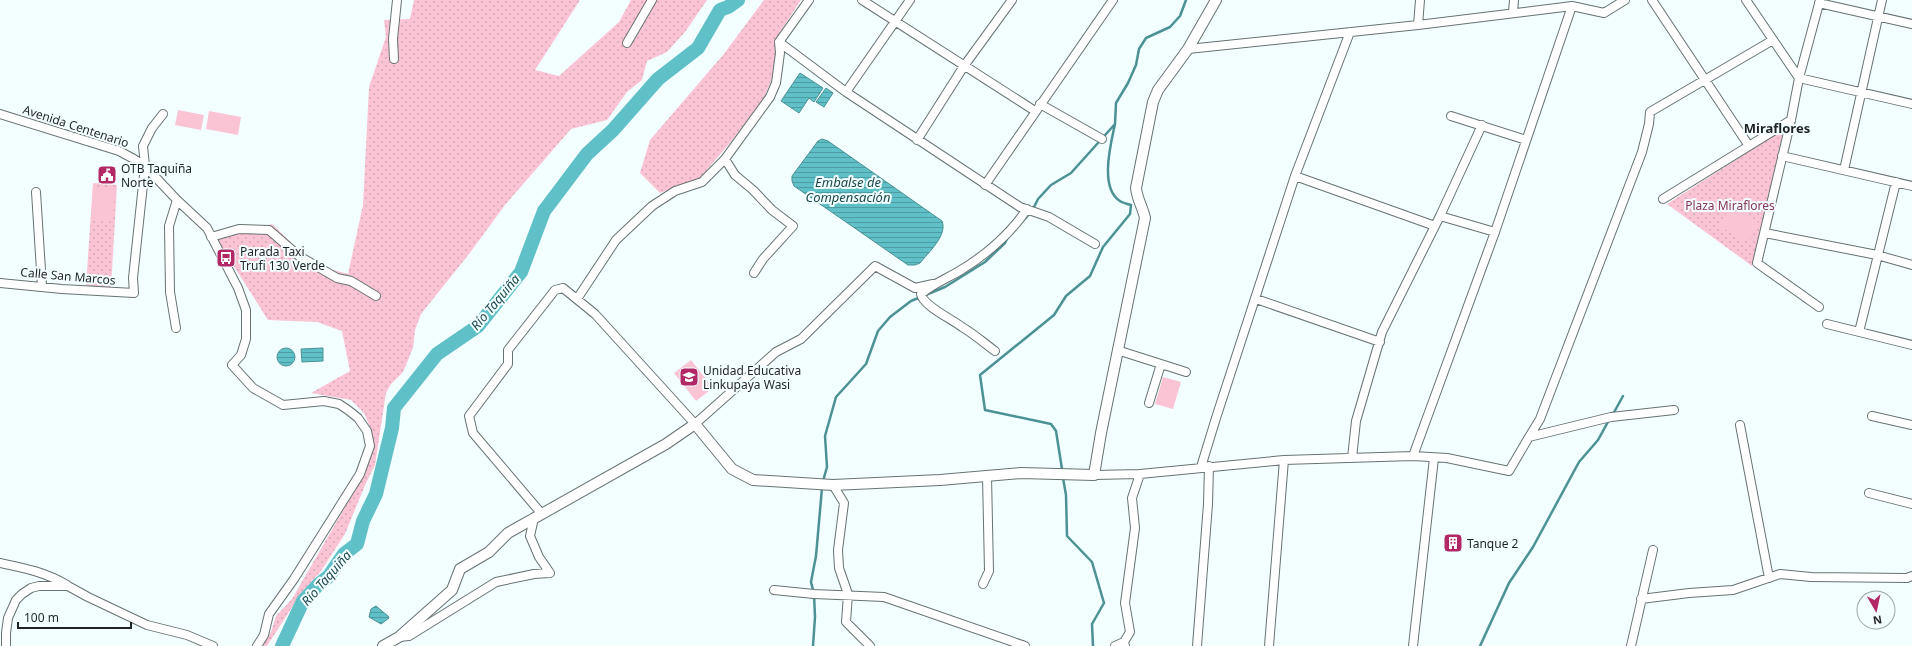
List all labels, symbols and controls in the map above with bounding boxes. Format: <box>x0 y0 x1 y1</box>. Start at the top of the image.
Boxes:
street label: Avenida Centenario <box>21 101 131 151</box>
district label: Miraflores <box>1744 119 1810 137</box>
place label: OTB Taquiña Norte <box>121 160 192 191</box>
public building icon: OTB Taquiña Norte <box>96 164 118 186</box>
water label: Embalse de Compensación <box>806 173 890 206</box>
park label: Plaza Miraflores <box>1685 197 1775 214</box>
place label: Parada Taxi Trufi 130 Verde <box>240 243 325 274</box>
bus stop icon: Parada Taxi Trufi 130 Verde <box>215 247 237 269</box>
street label: Calle San Marcos <box>20 263 116 289</box>
water label: Río Taquiña <box>466 270 524 334</box>
place label: Unidad Educativa Linkupaya Wasi <box>703 362 801 393</box>
school or university icon: Unidad Educativa Linkupaya Wasi <box>678 366 700 388</box>
building icon: Tanque 2 <box>1442 532 1464 554</box>
place label: Tanque 2 <box>1467 535 1519 552</box>
water label: Río Taquiña <box>297 546 355 609</box>
north arrow <box>1856 590 1896 630</box>
scale bar <box>18 604 131 630</box>
text: 100 m <box>24 609 59 626</box>
text: N <box>1872 612 1883 628</box>

